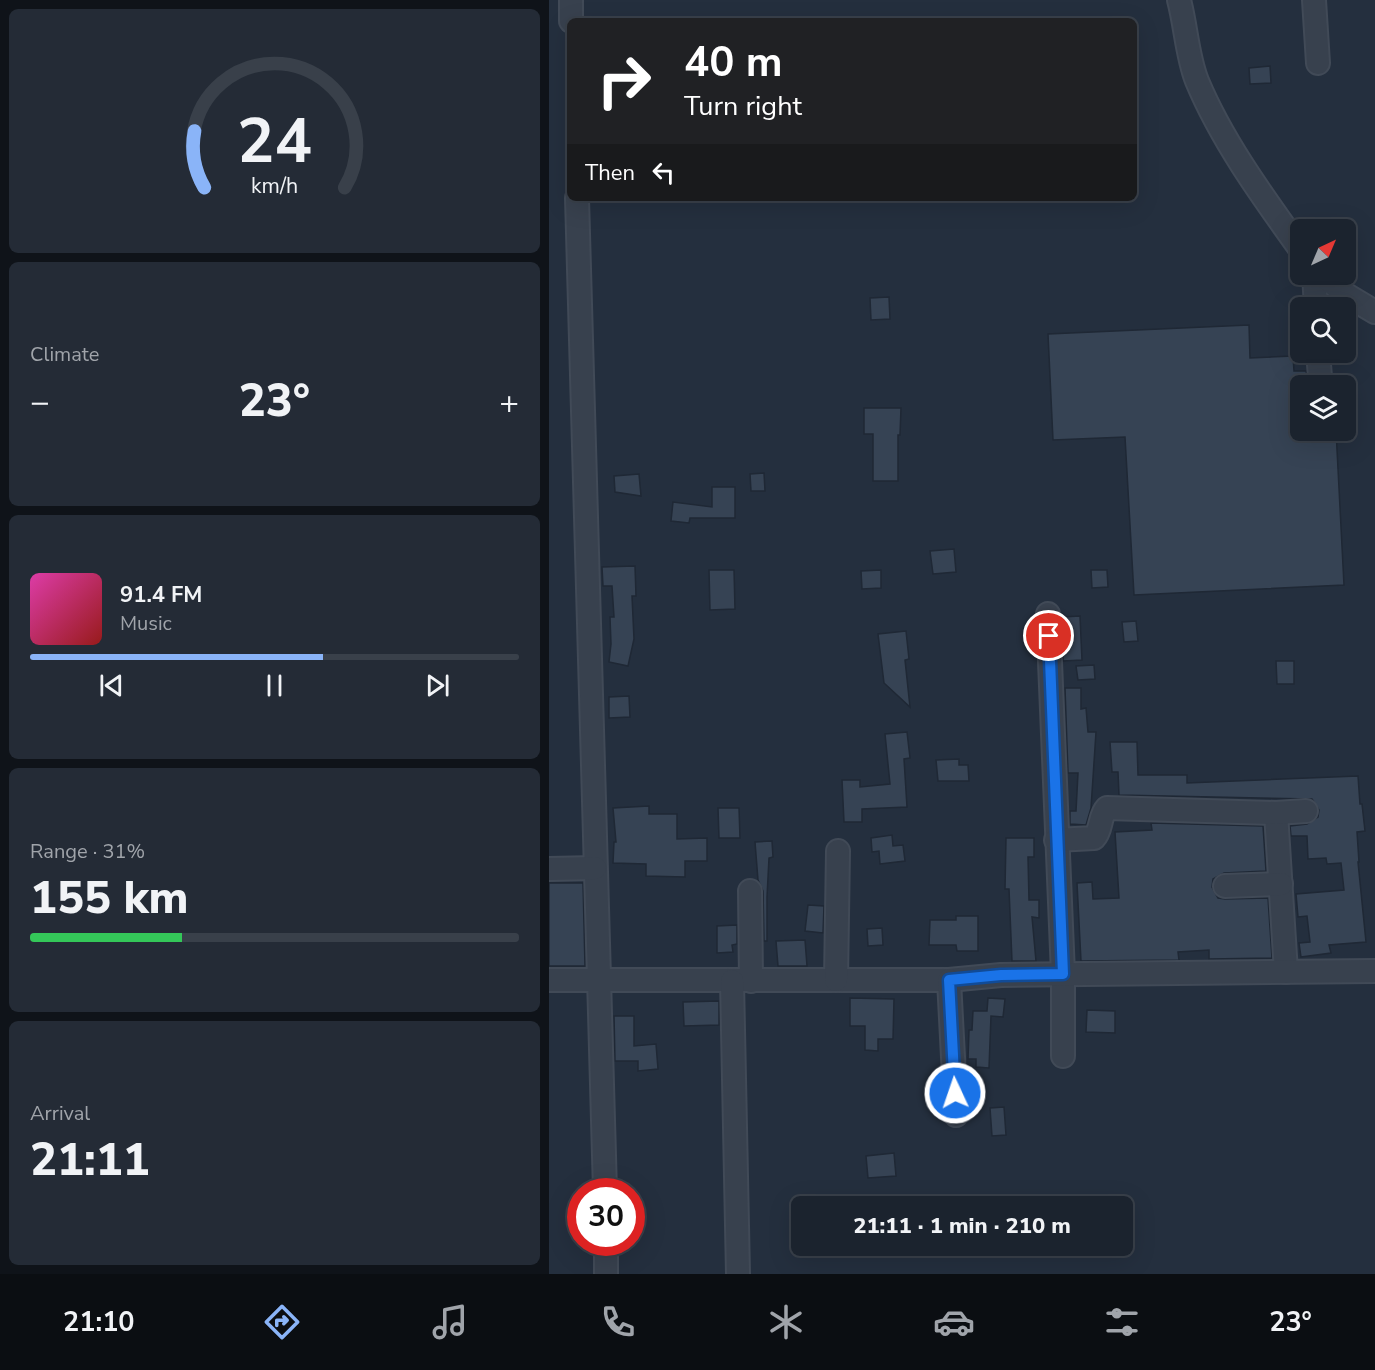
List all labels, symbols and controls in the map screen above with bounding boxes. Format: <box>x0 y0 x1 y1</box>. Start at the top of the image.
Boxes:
text: 40 m <box>684 34 783 91</box>
icon: right <box>585 42 663 120</box>
text: Turn right <box>684 88 802 125</box>
text: 24 <box>237 99 312 184</box>
icon: left <box>647 156 680 189</box>
text: Then <box>585 158 635 188</box>
text: km/h <box>251 171 298 201</box>
north arrow <box>1290 219 1356 285</box>
map controls <box>1290 219 1356 441</box>
button: search <box>1290 297 1356 363</box>
text: Climate <box>30 341 99 368</box>
text: 23° <box>239 371 310 432</box>
button: layers <box>1290 375 1356 441</box>
text: − <box>30 380 50 425</box>
text: + <box>499 380 519 425</box>
text: 91.4 FM <box>120 580 202 610</box>
text: Music <box>120 610 172 637</box>
pin <box>1023 610 1074 661</box>
icon: arrive <box>1032 619 1065 652</box>
icon: previous <box>95 669 128 702</box>
icon: pause <box>258 669 291 702</box>
icon: next <box>421 669 454 702</box>
text: Range · 31% <box>30 838 145 865</box>
text: 155 km <box>30 868 189 929</box>
position arrow <box>923 1061 987 1125</box>
text: Arrival <box>30 1100 90 1127</box>
text: 21:11 <box>30 1130 150 1191</box>
speed limit sign: 30 <box>567 1178 645 1256</box>
text: 21:11 · 1 min · 210 m <box>853 1211 1071 1241</box>
icon: directions <box>261 1301 303 1343</box>
icon: music <box>429 1301 471 1343</box>
icon: phone <box>597 1301 639 1343</box>
icon: climate <box>765 1301 807 1343</box>
icon: car <box>933 1301 975 1343</box>
icon: filters <box>1101 1301 1143 1343</box>
text: 21:10 <box>63 1304 135 1341</box>
text: 23° <box>1269 1304 1312 1341</box>

